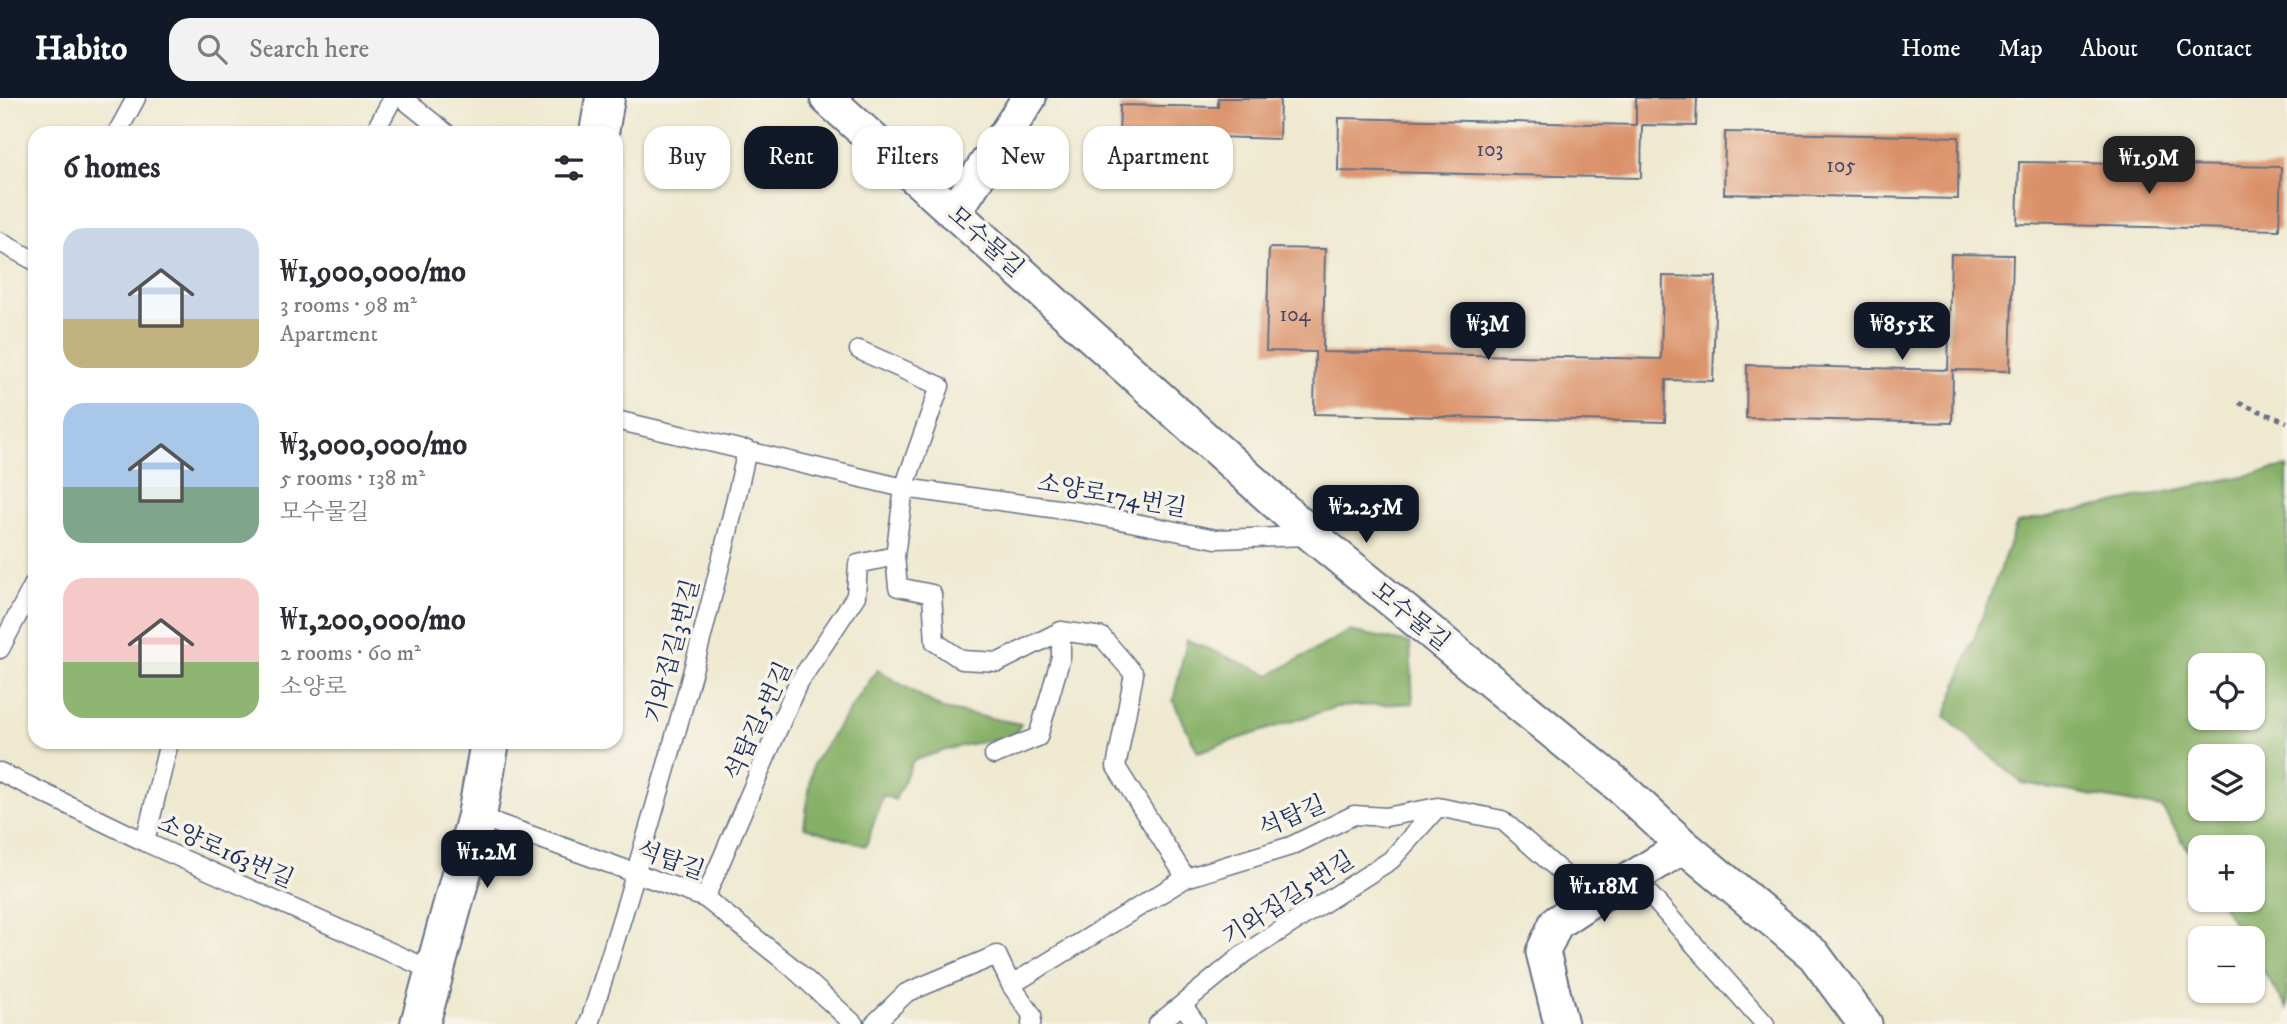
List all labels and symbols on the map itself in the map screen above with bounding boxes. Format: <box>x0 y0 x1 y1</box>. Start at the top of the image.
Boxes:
pin: ₩1.9M <box>2100 136 2198 196</box>
house number: 103 <box>1477 137 1503 163</box>
house number: 105 <box>1826 153 1856 179</box>
street label: 모수물길 <box>941 200 1030 284</box>
house number: 104 <box>1280 302 1311 328</box>
pin: ₩3M <box>1454 302 1522 362</box>
pin: ₩855K <box>1853 302 1951 362</box>
street label: 소양로174번길 <box>1035 468 1189 524</box>
pin: ₩2.25M <box>1309 486 1423 545</box>
street label: 기와집길3번길 <box>639 576 707 727</box>
street label: 모수물길 <box>1365 576 1456 658</box>
street label: 석탑길5번길 <box>718 657 800 786</box>
street label: 석탑길 <box>1255 790 1330 844</box>
street label: 소양로163번길 <box>153 808 298 895</box>
pin: ₩1.2M <box>438 830 536 890</box>
street label: 석탑길 <box>633 835 708 887</box>
street label: 기와집길5번길 <box>1217 845 1360 953</box>
pin: ₩1.18M <box>1547 864 1661 924</box>

